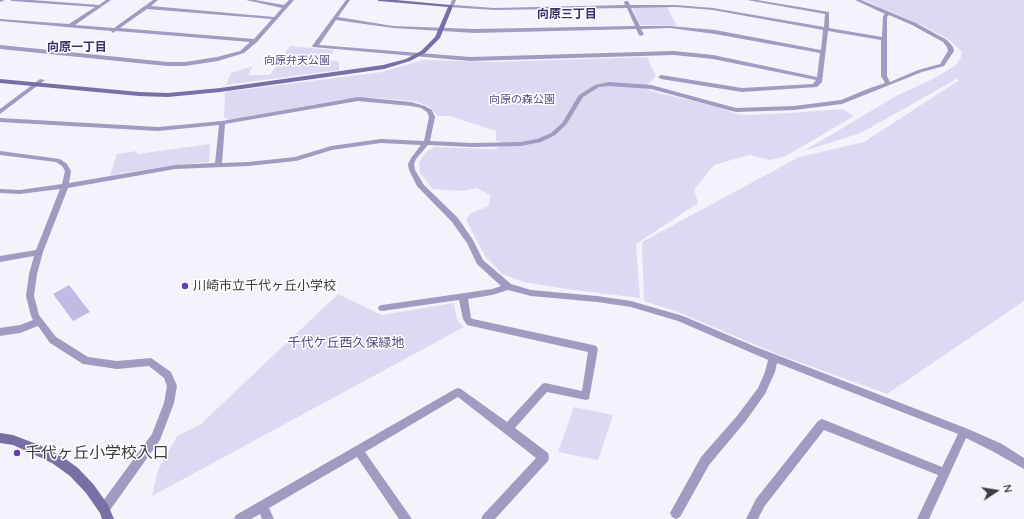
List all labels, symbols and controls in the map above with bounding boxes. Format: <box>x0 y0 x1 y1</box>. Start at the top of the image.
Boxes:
district label: 向原三丁目 <box>537 7 597 21</box>
district label: 向原一丁目 <box>47 40 107 54</box>
park label: 向原弁天公園 <box>264 54 330 68</box>
park label: 向原の森公園 <box>489 93 555 107</box>
place label: 川崎市立千代ヶ丘小学校 <box>193 278 336 294</box>
marker: 川崎市立千代ヶ丘小学校 <box>180 281 190 291</box>
park label: 千代ケ丘西久保緑地 <box>288 335 404 351</box>
place label: 千代ヶ丘小学校入口 <box>25 443 169 463</box>
marker: 千代ヶ丘小学校入口 <box>12 448 22 458</box>
north arrow <box>976 471 1016 511</box>
text: N <box>1000 483 1015 494</box>

